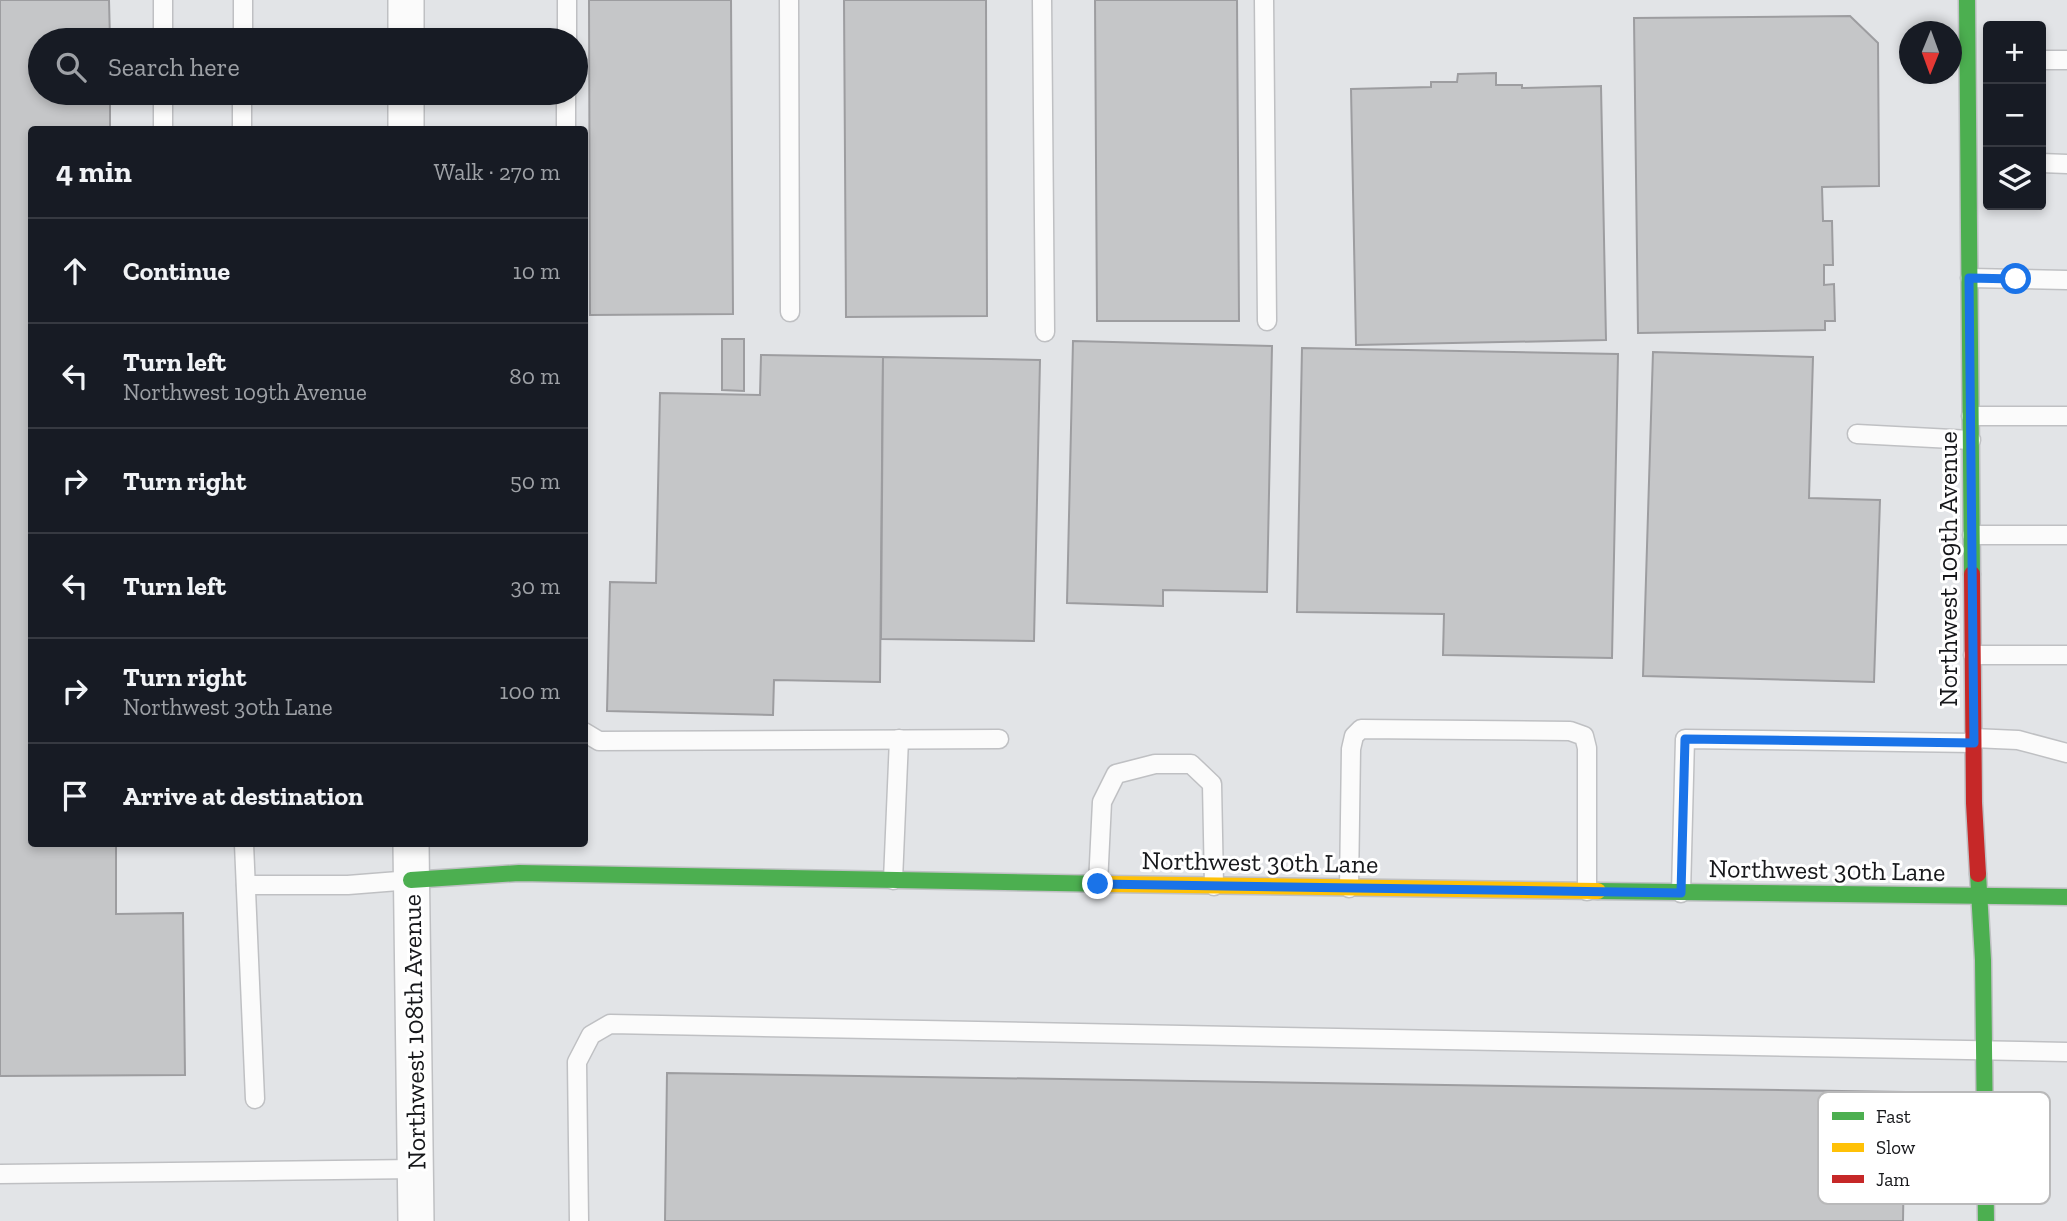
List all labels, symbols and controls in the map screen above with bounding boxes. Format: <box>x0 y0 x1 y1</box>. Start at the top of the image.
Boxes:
north arrow <box>1899 21 1962 84</box>
map controls <box>1983 21 2046 210</box>
button: + <box>1983 21 2046 84</box>
search box <box>28 28 588 105</box>
icon: search <box>52 48 90 86</box>
text: Search here <box>108 51 240 83</box>
button: − <box>1983 84 2046 147</box>
button: layers <box>1983 147 2046 210</box>
text: 4 min <box>56 154 132 190</box>
text: Walk · 270 m <box>434 158 560 186</box>
icon: ahead <box>56 252 94 290</box>
text: Continue <box>123 255 230 287</box>
text: 10 m <box>513 257 560 285</box>
route start <box>2000 263 2031 294</box>
text: Turn left <box>123 346 226 378</box>
icon: left <box>56 357 94 395</box>
text: 80 m <box>509 362 560 390</box>
text: Northwest 109th Avenue <box>123 378 367 406</box>
street label: Northwest 109th Avenue <box>1932 431 1964 707</box>
icon: right <box>56 462 94 500</box>
text: Turn right <box>123 465 246 497</box>
text: 50 m <box>510 467 560 495</box>
icon: left <box>56 567 94 605</box>
text: Turn left <box>123 570 226 602</box>
text: 30 m <box>510 572 560 600</box>
text: Turn right <box>123 661 246 693</box>
icon: right <box>56 672 94 710</box>
text: 100 m <box>500 677 560 705</box>
text: Northwest 30th Lane <box>123 693 332 721</box>
icon: arrive <box>56 777 94 815</box>
text: Arrive at destination <box>123 780 363 812</box>
street label: Northwest 30th Lane <box>1141 844 1379 880</box>
street label: Northwest 30th Lane <box>1708 852 1946 888</box>
route end <box>1082 868 1113 899</box>
street label: Northwest 108th Avenue <box>396 894 432 1170</box>
legend <box>1818 1092 2050 1204</box>
text: Fast <box>1876 1105 1911 1128</box>
text: Slow <box>1876 1136 1916 1159</box>
text: Jam <box>1876 1168 1910 1191</box>

